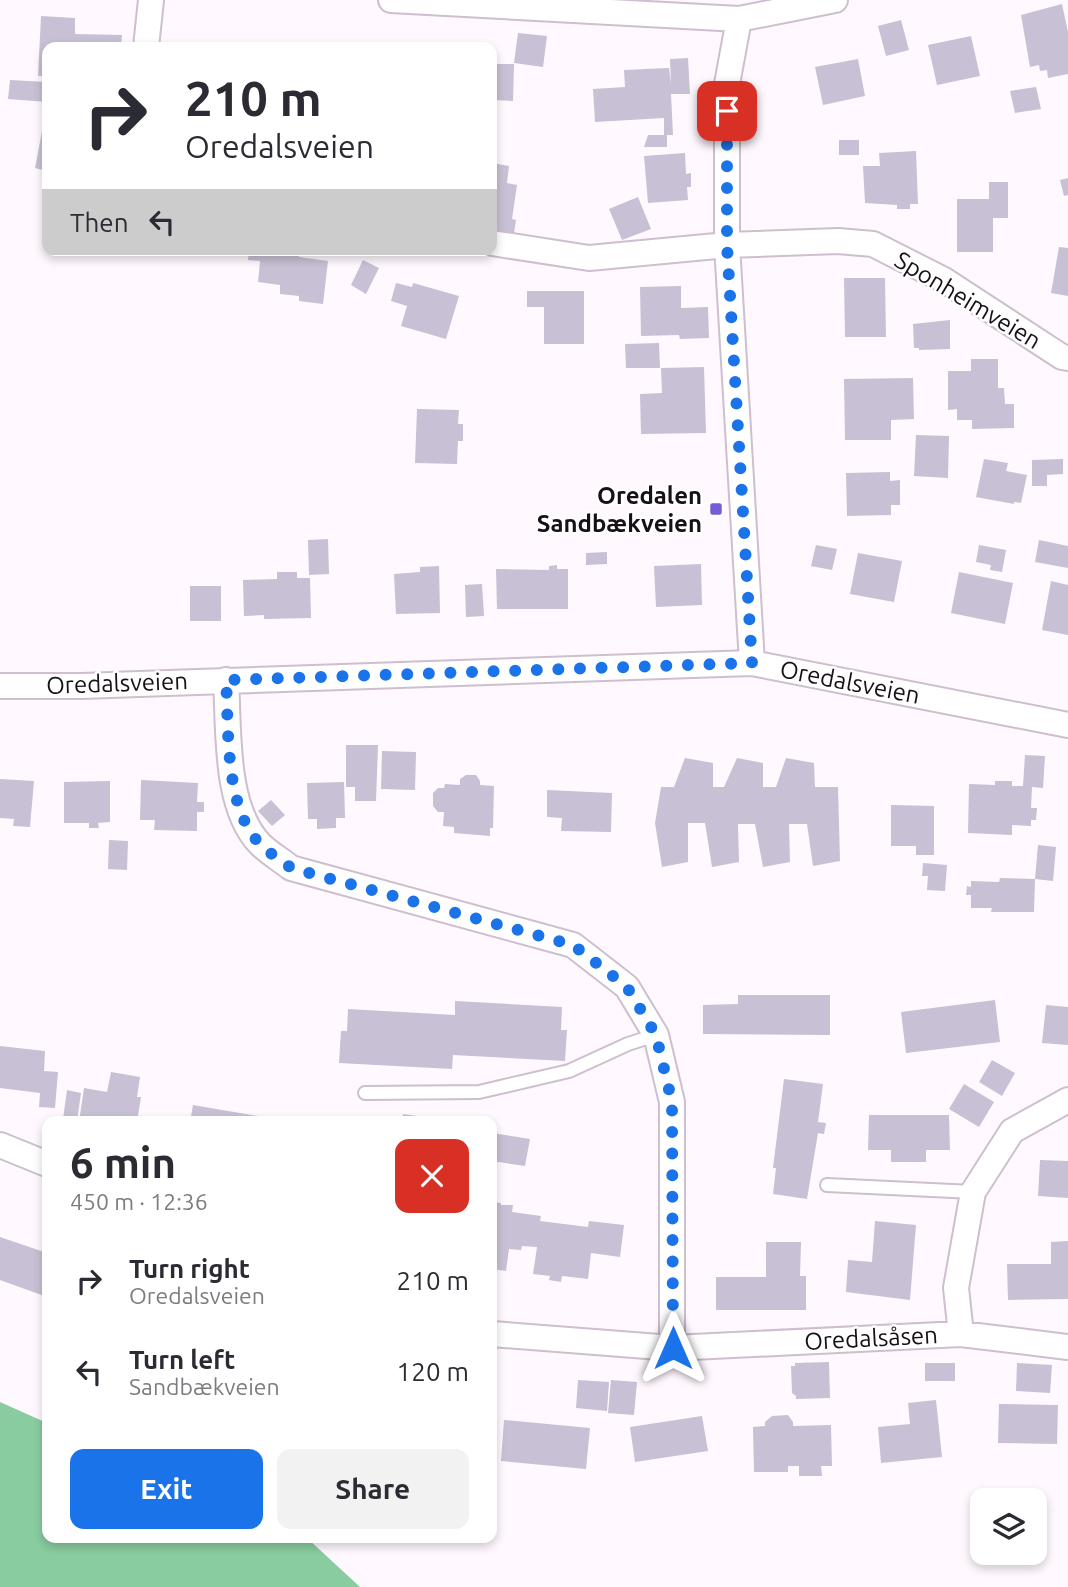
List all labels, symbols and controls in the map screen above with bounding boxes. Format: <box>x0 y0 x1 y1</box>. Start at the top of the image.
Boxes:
icon: right <box>70 70 161 161</box>
text: 210 m <box>185 70 322 125</box>
pin <box>697 81 757 141</box>
icon: arrive <box>708 92 746 130</box>
text: Oredalsveien <box>185 128 374 164</box>
icon: left <box>143 203 181 241</box>
text: Then <box>70 208 129 237</box>
street label: Sponheimveien <box>890 246 1046 354</box>
place label: Oredalen Sandbækveien <box>537 482 702 537</box>
marker: Oredalen Sandbækveien <box>708 501 724 517</box>
street label: Oredalsveien <box>778 655 922 709</box>
street label: Oredalsveien <box>46 667 188 699</box>
text: 6 min <box>70 1139 176 1186</box>
button: close <box>395 1139 469 1213</box>
text: 450 m · 12:36 <box>70 1189 208 1214</box>
text: Turn right <box>129 1254 250 1283</box>
icon: right <box>70 1262 108 1300</box>
text: 210 m <box>397 1266 469 1295</box>
text: Oredalsveien <box>129 1283 265 1308</box>
position arrow <box>636 1311 710 1385</box>
street label: Oredalsåsen <box>804 1321 938 1355</box>
text: Turn left <box>129 1345 235 1374</box>
icon: left <box>70 1353 108 1391</box>
text: 120 m <box>397 1357 469 1386</box>
text: Sandbækveien <box>129 1374 280 1399</box>
button: Exit <box>70 1449 263 1529</box>
button: Share <box>277 1449 469 1529</box>
map controls <box>970 1488 1047 1565</box>
button: layers <box>970 1488 1047 1565</box>

